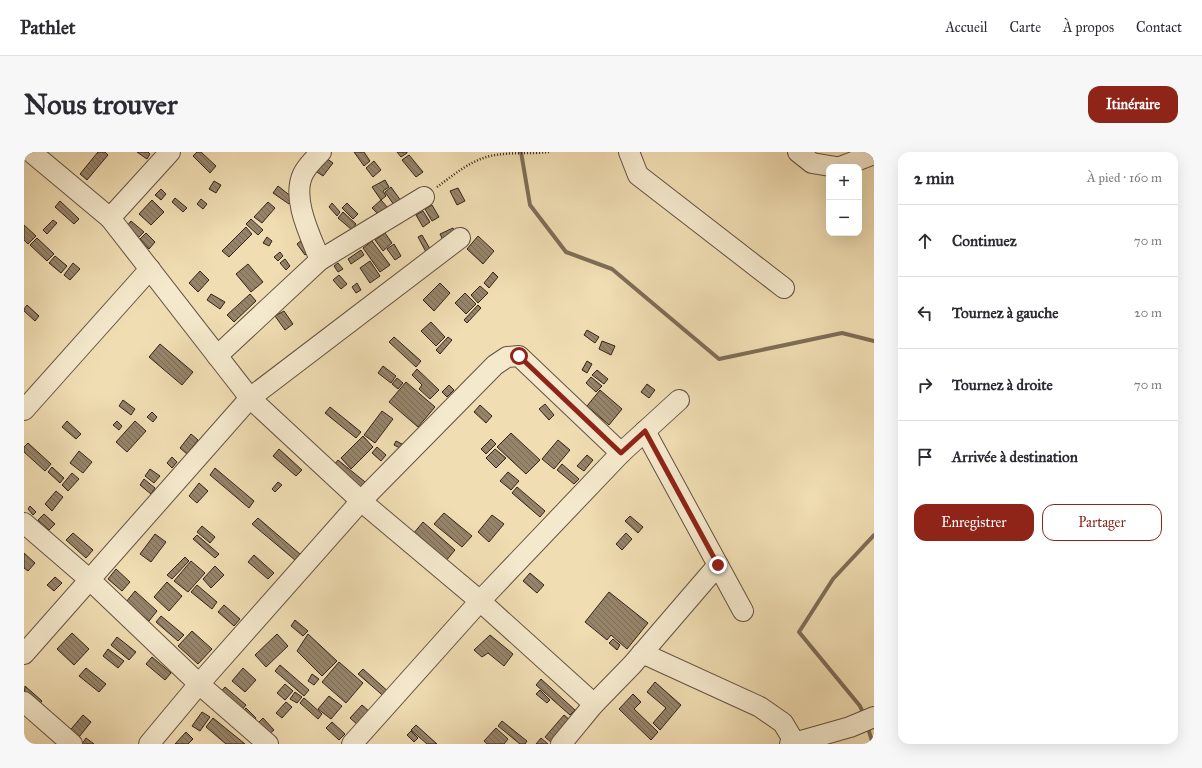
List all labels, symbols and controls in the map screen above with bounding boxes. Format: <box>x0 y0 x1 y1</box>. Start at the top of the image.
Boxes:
text: Pathlet <box>20 16 76 39</box>
text: Accueil <box>945 19 988 36</box>
text: Carte <box>1010 19 1041 36</box>
text: À propos <box>1063 19 1114 36</box>
text: Contact <box>1136 19 1182 36</box>
button: Itinéraire <box>1088 86 1178 123</box>
text: Nous trouver <box>24 87 177 122</box>
map controls <box>826 164 862 236</box>
button: + <box>826 164 862 200</box>
text: 2 min <box>914 168 954 189</box>
text: À pied · 160 m <box>1087 170 1162 186</box>
button: − <box>826 200 862 236</box>
icon: ahead <box>914 230 936 252</box>
text: Continuez <box>952 232 1017 250</box>
text: 70 m <box>1134 233 1162 249</box>
icon: left <box>914 302 936 324</box>
text: Tournez à gauche <box>952 304 1059 322</box>
text: 20 m <box>1134 305 1162 321</box>
route start <box>510 347 528 365</box>
icon: right <box>914 374 936 396</box>
text: Tournez à droite <box>952 376 1053 394</box>
text: 70 m <box>1134 377 1162 393</box>
icon: arrive <box>914 446 936 468</box>
text: Arrivée à destination <box>952 448 1078 466</box>
button: Enregistrer <box>914 504 1034 541</box>
button: Partager <box>1042 504 1162 541</box>
route end <box>709 556 727 574</box>

